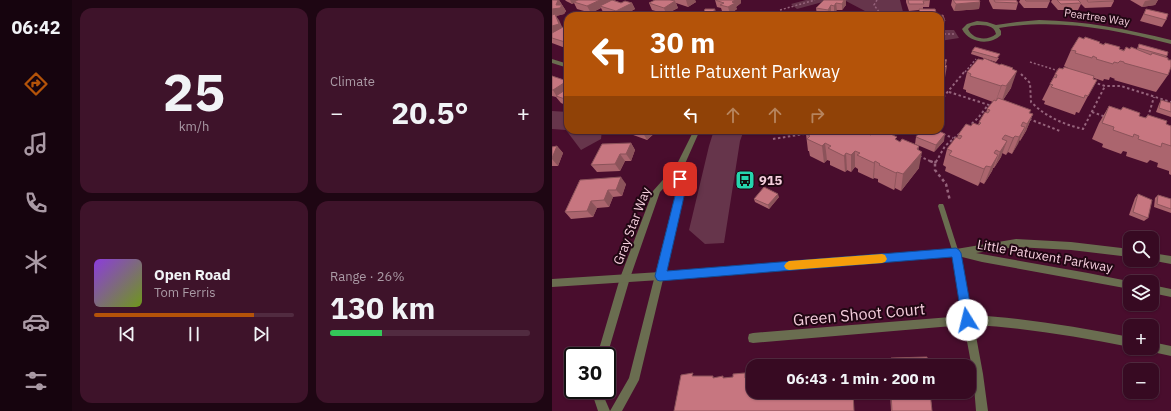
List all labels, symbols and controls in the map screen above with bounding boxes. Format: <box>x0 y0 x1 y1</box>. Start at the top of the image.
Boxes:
street label: Peartree Way <box>1063 5 1131 29</box>
text: 06:42 <box>11 16 61 39</box>
text: 30 m <box>650 24 715 61</box>
icon: left <box>584 28 636 80</box>
text: 25 <box>163 58 225 125</box>
text: Little Patuxent Parkway <box>650 60 840 83</box>
icon: directions <box>22 70 50 98</box>
text: Climate <box>330 73 375 90</box>
text: 20.5° <box>391 93 469 132</box>
text: − <box>330 98 343 127</box>
text: + <box>517 98 530 127</box>
icon: left <box>680 104 702 126</box>
icon: ahead <box>722 104 744 126</box>
icon: ahead <box>764 104 786 126</box>
icon: right <box>806 104 828 126</box>
text: km/h <box>179 118 209 135</box>
icon: music <box>22 130 50 158</box>
pin <box>663 162 697 196</box>
icon: arrive <box>669 168 691 190</box>
bus stop icon: 915 <box>734 169 756 191</box>
place label: 915 <box>759 172 783 189</box>
street label: Gray Star Way <box>609 184 655 267</box>
icon: phone <box>22 189 50 217</box>
map controls <box>1123 231 1159 399</box>
button: search <box>1123 231 1159 267</box>
street label: Little Patuxent Parkway <box>976 236 1115 276</box>
icon: climate <box>22 248 50 276</box>
text: Open Road <box>154 265 231 284</box>
text: Range · 26% <box>330 268 404 285</box>
button: layers <box>1123 275 1159 311</box>
text: Tom Ferris <box>154 284 216 301</box>
text: 130 km <box>330 288 435 327</box>
street label: Green Shoot Court <box>792 298 926 330</box>
position arrow <box>946 299 988 341</box>
icon: car <box>22 308 50 336</box>
button: + <box>1123 319 1159 355</box>
icon: previous <box>116 323 138 345</box>
icon: pause <box>183 323 205 345</box>
icon: next <box>250 323 272 345</box>
speed limit sign: 30 <box>564 347 616 399</box>
button: − <box>1123 363 1159 399</box>
icon: filters <box>22 367 50 395</box>
text: 06:43 · 1 min · 200 m <box>787 369 935 388</box>

